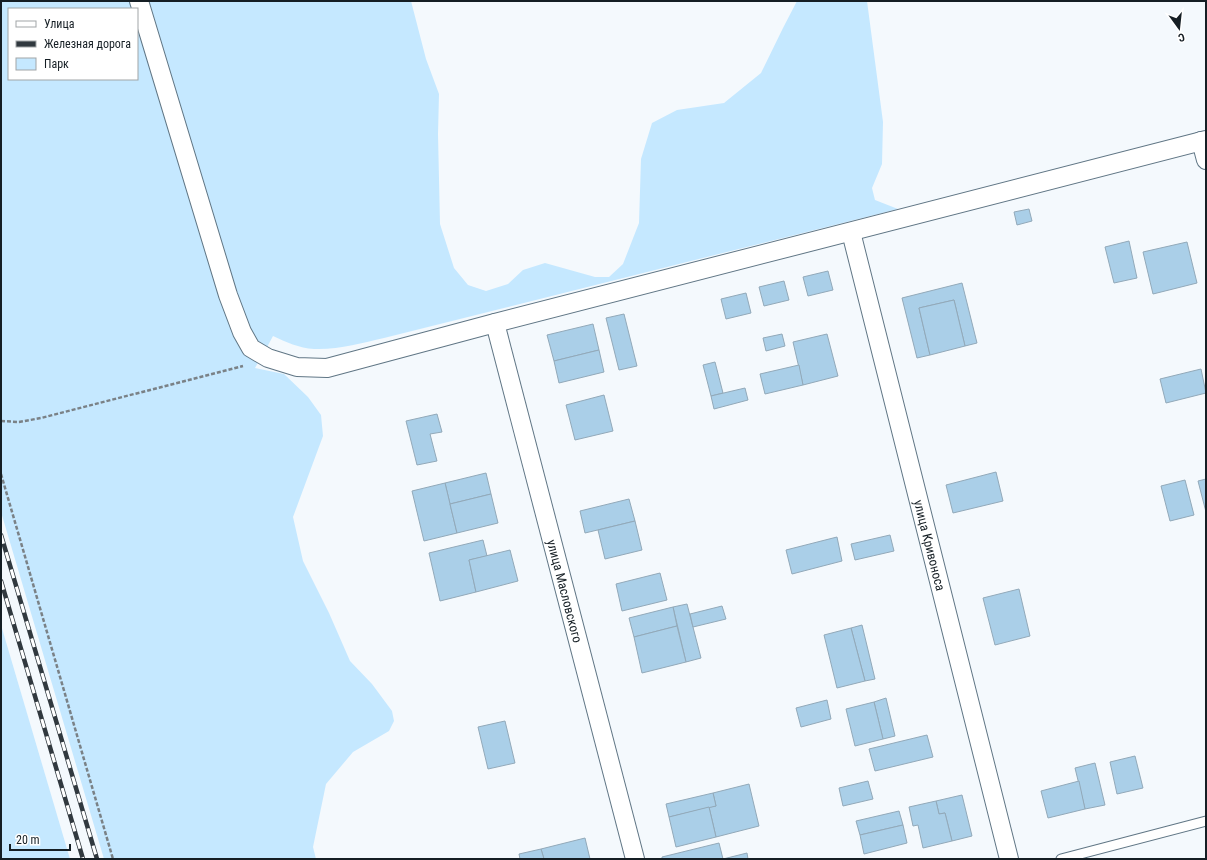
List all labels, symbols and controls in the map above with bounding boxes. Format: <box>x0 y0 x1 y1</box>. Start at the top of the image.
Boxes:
legend <box>8 8 138 80</box>
north arrow <box>1159 8 1199 48</box>
text: Улица <box>44 17 75 31</box>
text: С <box>1177 30 1186 44</box>
text: Железная дорога <box>44 37 131 51</box>
text: Парк <box>44 57 69 71</box>
street label: улица Кривоноса <box>911 498 948 592</box>
street label: улица Масловского <box>544 538 585 644</box>
scale bar <box>10 826 70 852</box>
text: 20 m <box>16 833 40 847</box>

